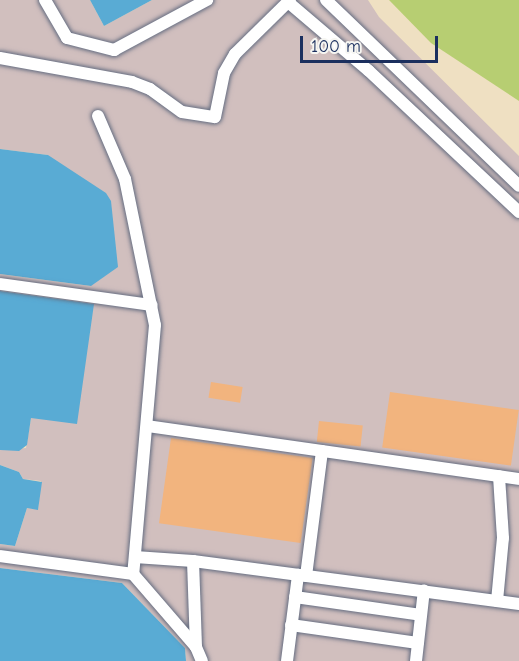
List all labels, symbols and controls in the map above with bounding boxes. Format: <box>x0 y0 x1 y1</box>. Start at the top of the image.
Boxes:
scale bar <box>303 24 441 62</box>
text: 100 m <box>311 36 361 57</box>

